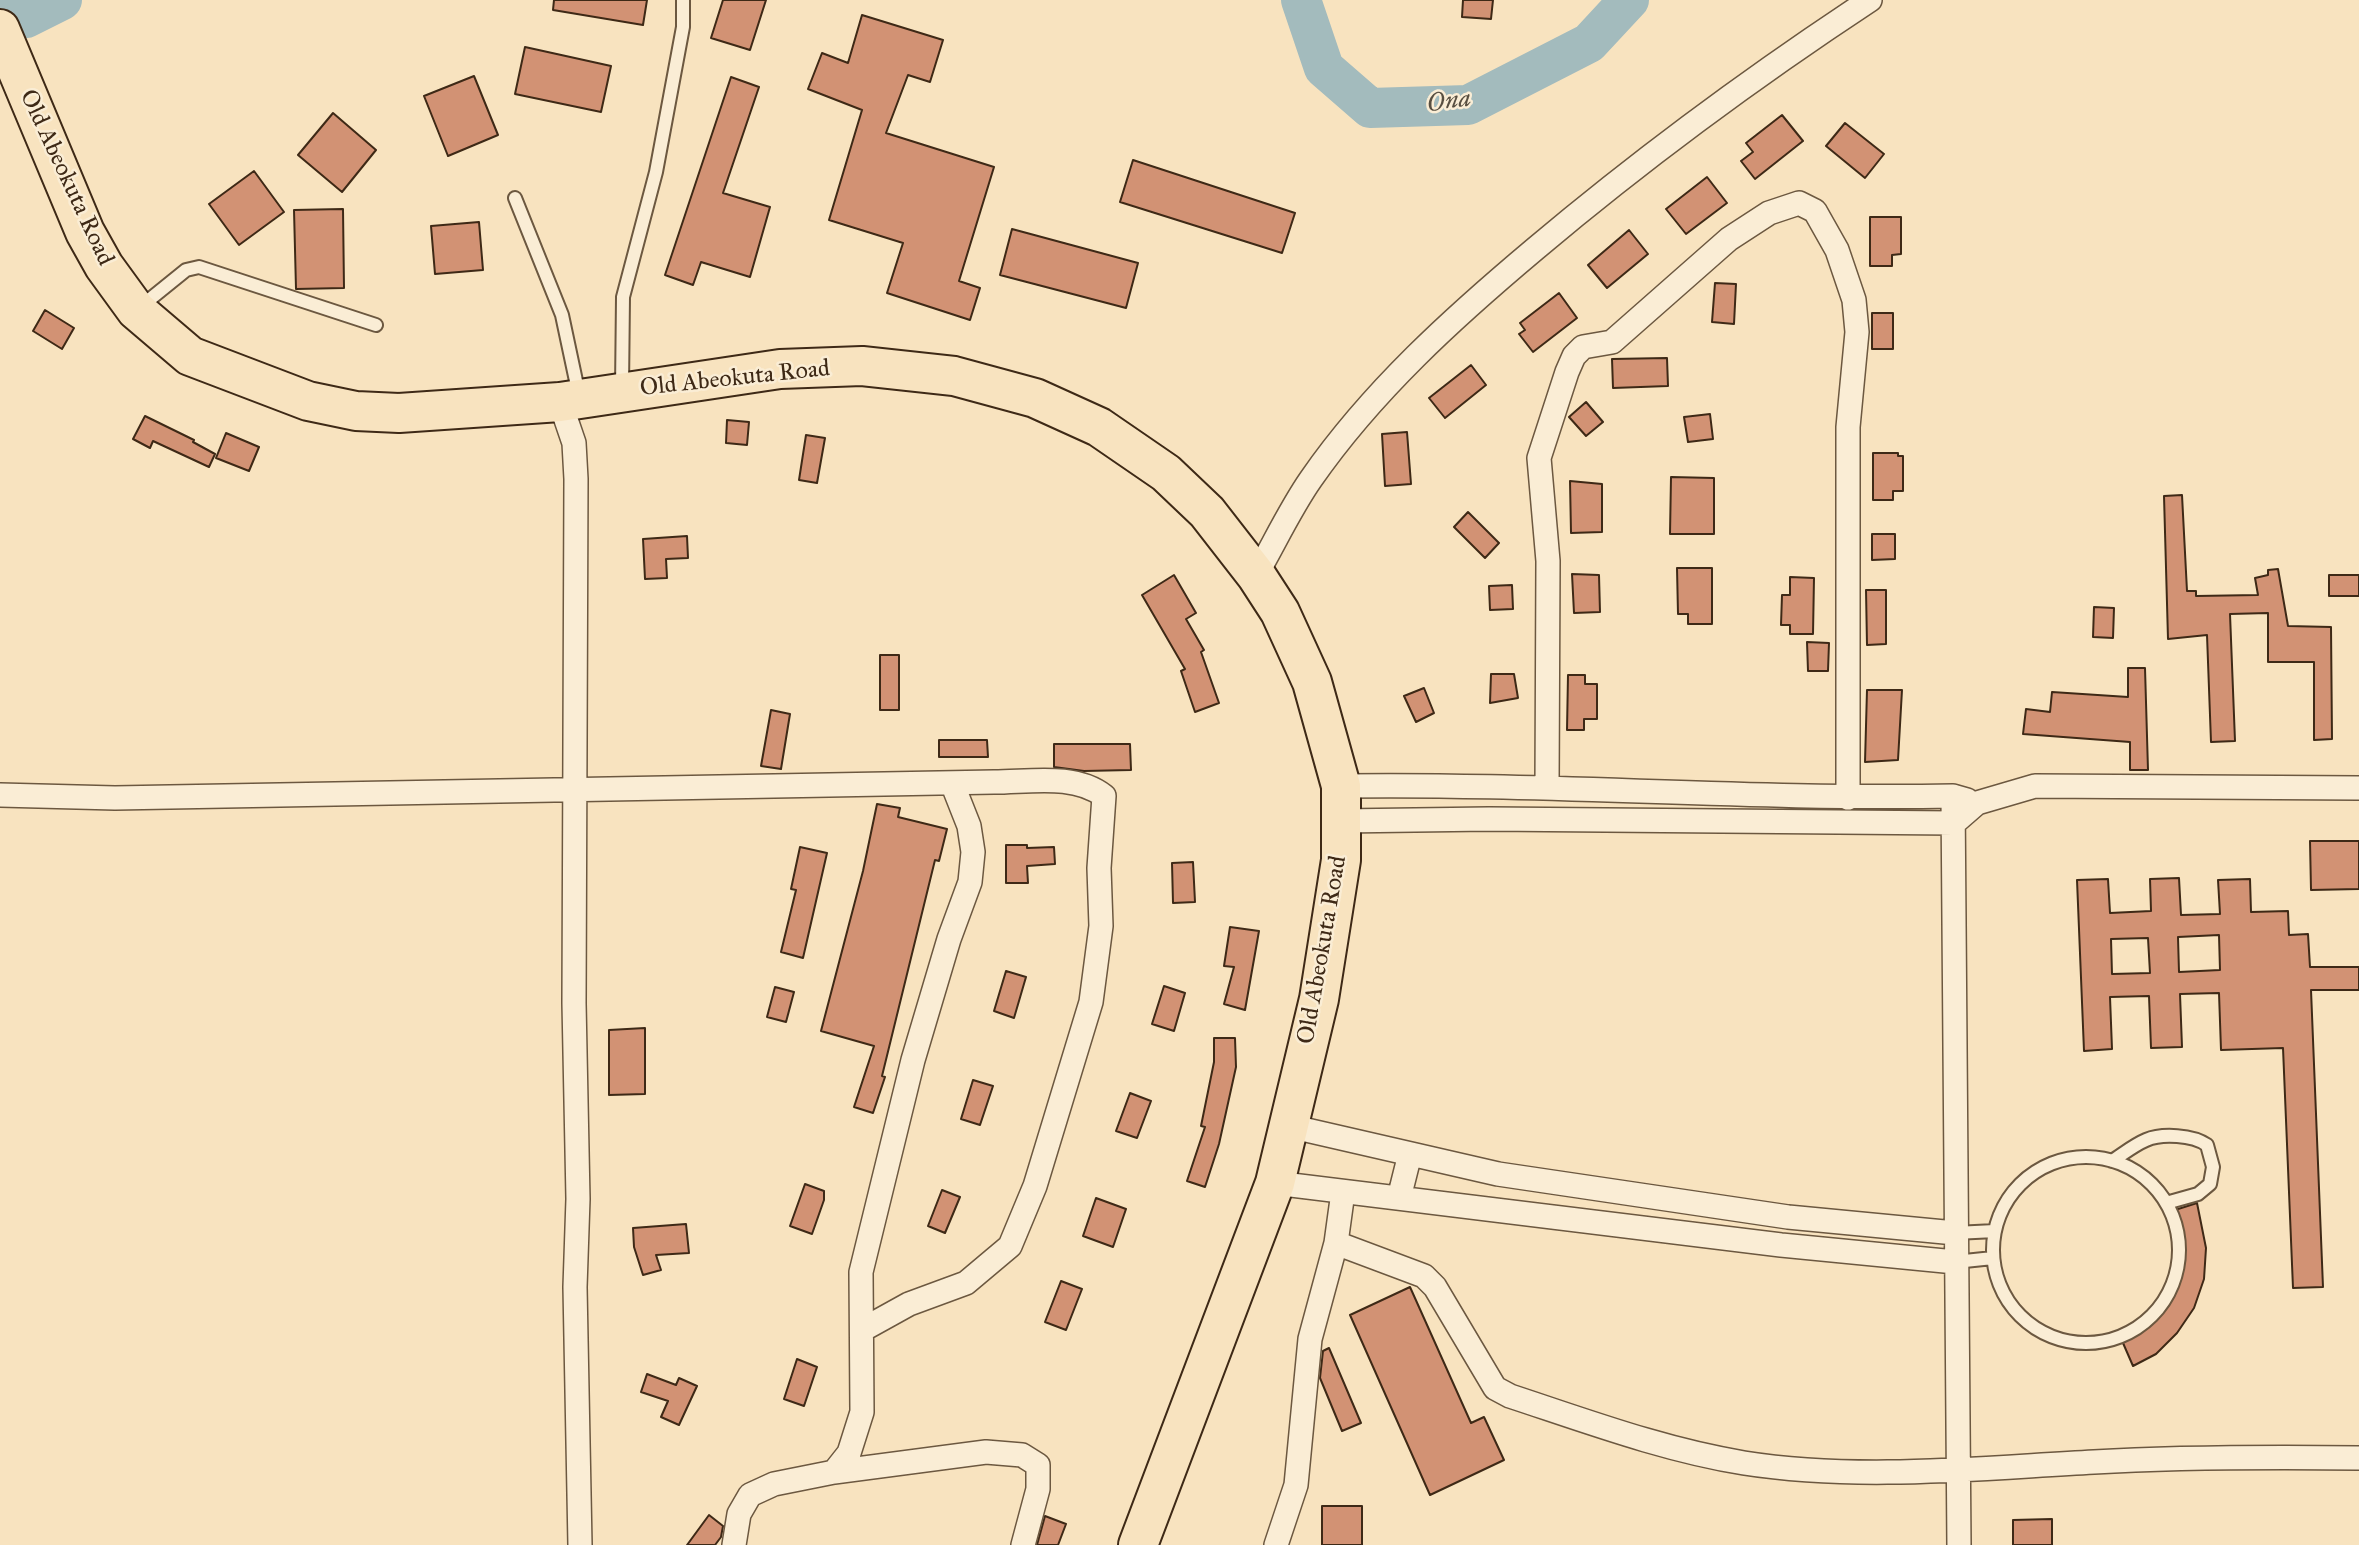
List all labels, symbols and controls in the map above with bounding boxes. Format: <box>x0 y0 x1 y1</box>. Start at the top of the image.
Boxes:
water label: Ona <box>1425 83 1473 121</box>
street label: Old Abeokuta Road <box>13 85 119 271</box>
street label: Old Abeokuta Road <box>639 355 831 403</box>
street label: Old Abeokuta Road <box>1292 854 1354 1046</box>

